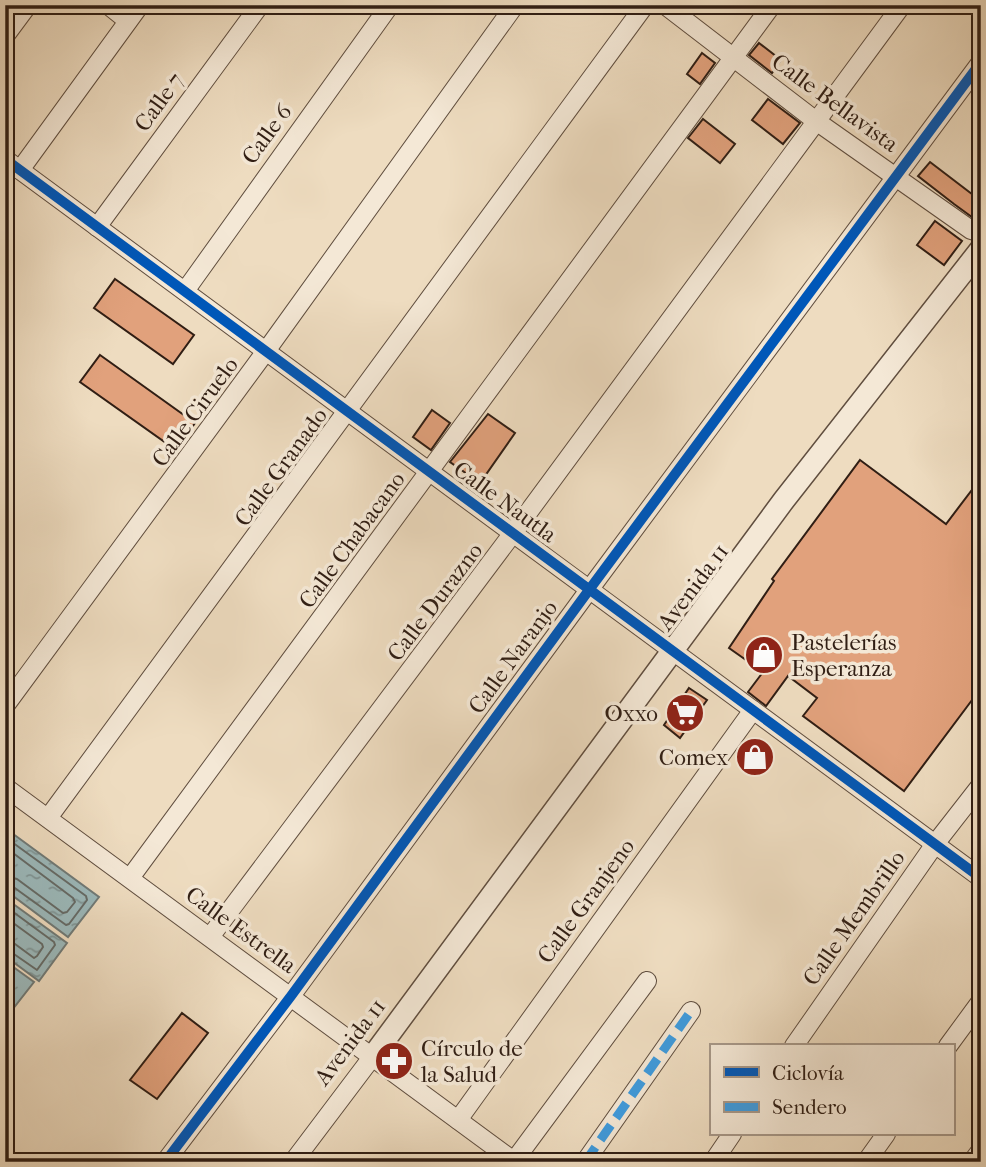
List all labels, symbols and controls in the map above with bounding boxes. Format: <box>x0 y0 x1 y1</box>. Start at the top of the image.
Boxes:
street label: Calle Bellavista <box>766 48 904 158</box>
street label: Calle 7 <box>129 67 189 137</box>
street label: Calle 6 <box>236 98 298 169</box>
street label: Calle Ciruelo <box>146 352 244 472</box>
street label: Calle Granado <box>229 402 333 532</box>
street label: Calle Nautla <box>448 456 562 549</box>
street label: Calle Chabacano <box>293 466 411 614</box>
street label: Calle Durazno <box>382 538 488 666</box>
street label: Avenida 11 <box>651 538 734 636</box>
street label: Calle Naranjo <box>463 595 563 719</box>
place label: Pastelerías Esperanza <box>791 629 897 682</box>
shop icon: Pastelerías Esperanza <box>743 634 785 676</box>
supermarket icon: Oxxo <box>664 692 706 734</box>
place label: Oxxo <box>605 700 658 727</box>
shop icon: Comex <box>734 736 776 778</box>
place label: Comex <box>659 744 728 771</box>
street label: Calle Granjeno <box>532 834 640 968</box>
street label: Calle Membrillo <box>797 845 911 991</box>
street label: Calle Estrella <box>180 881 302 979</box>
street label: Avenida 11 <box>308 993 391 1091</box>
place label: Círculo de la Salud <box>420 1035 523 1088</box>
pharmacy icon: Círculo de la Salud <box>373 1040 415 1082</box>
legend <box>710 1044 954 1136</box>
text: Ciclovía <box>772 1061 844 1085</box>
text: Sendero <box>772 1095 847 1119</box>

